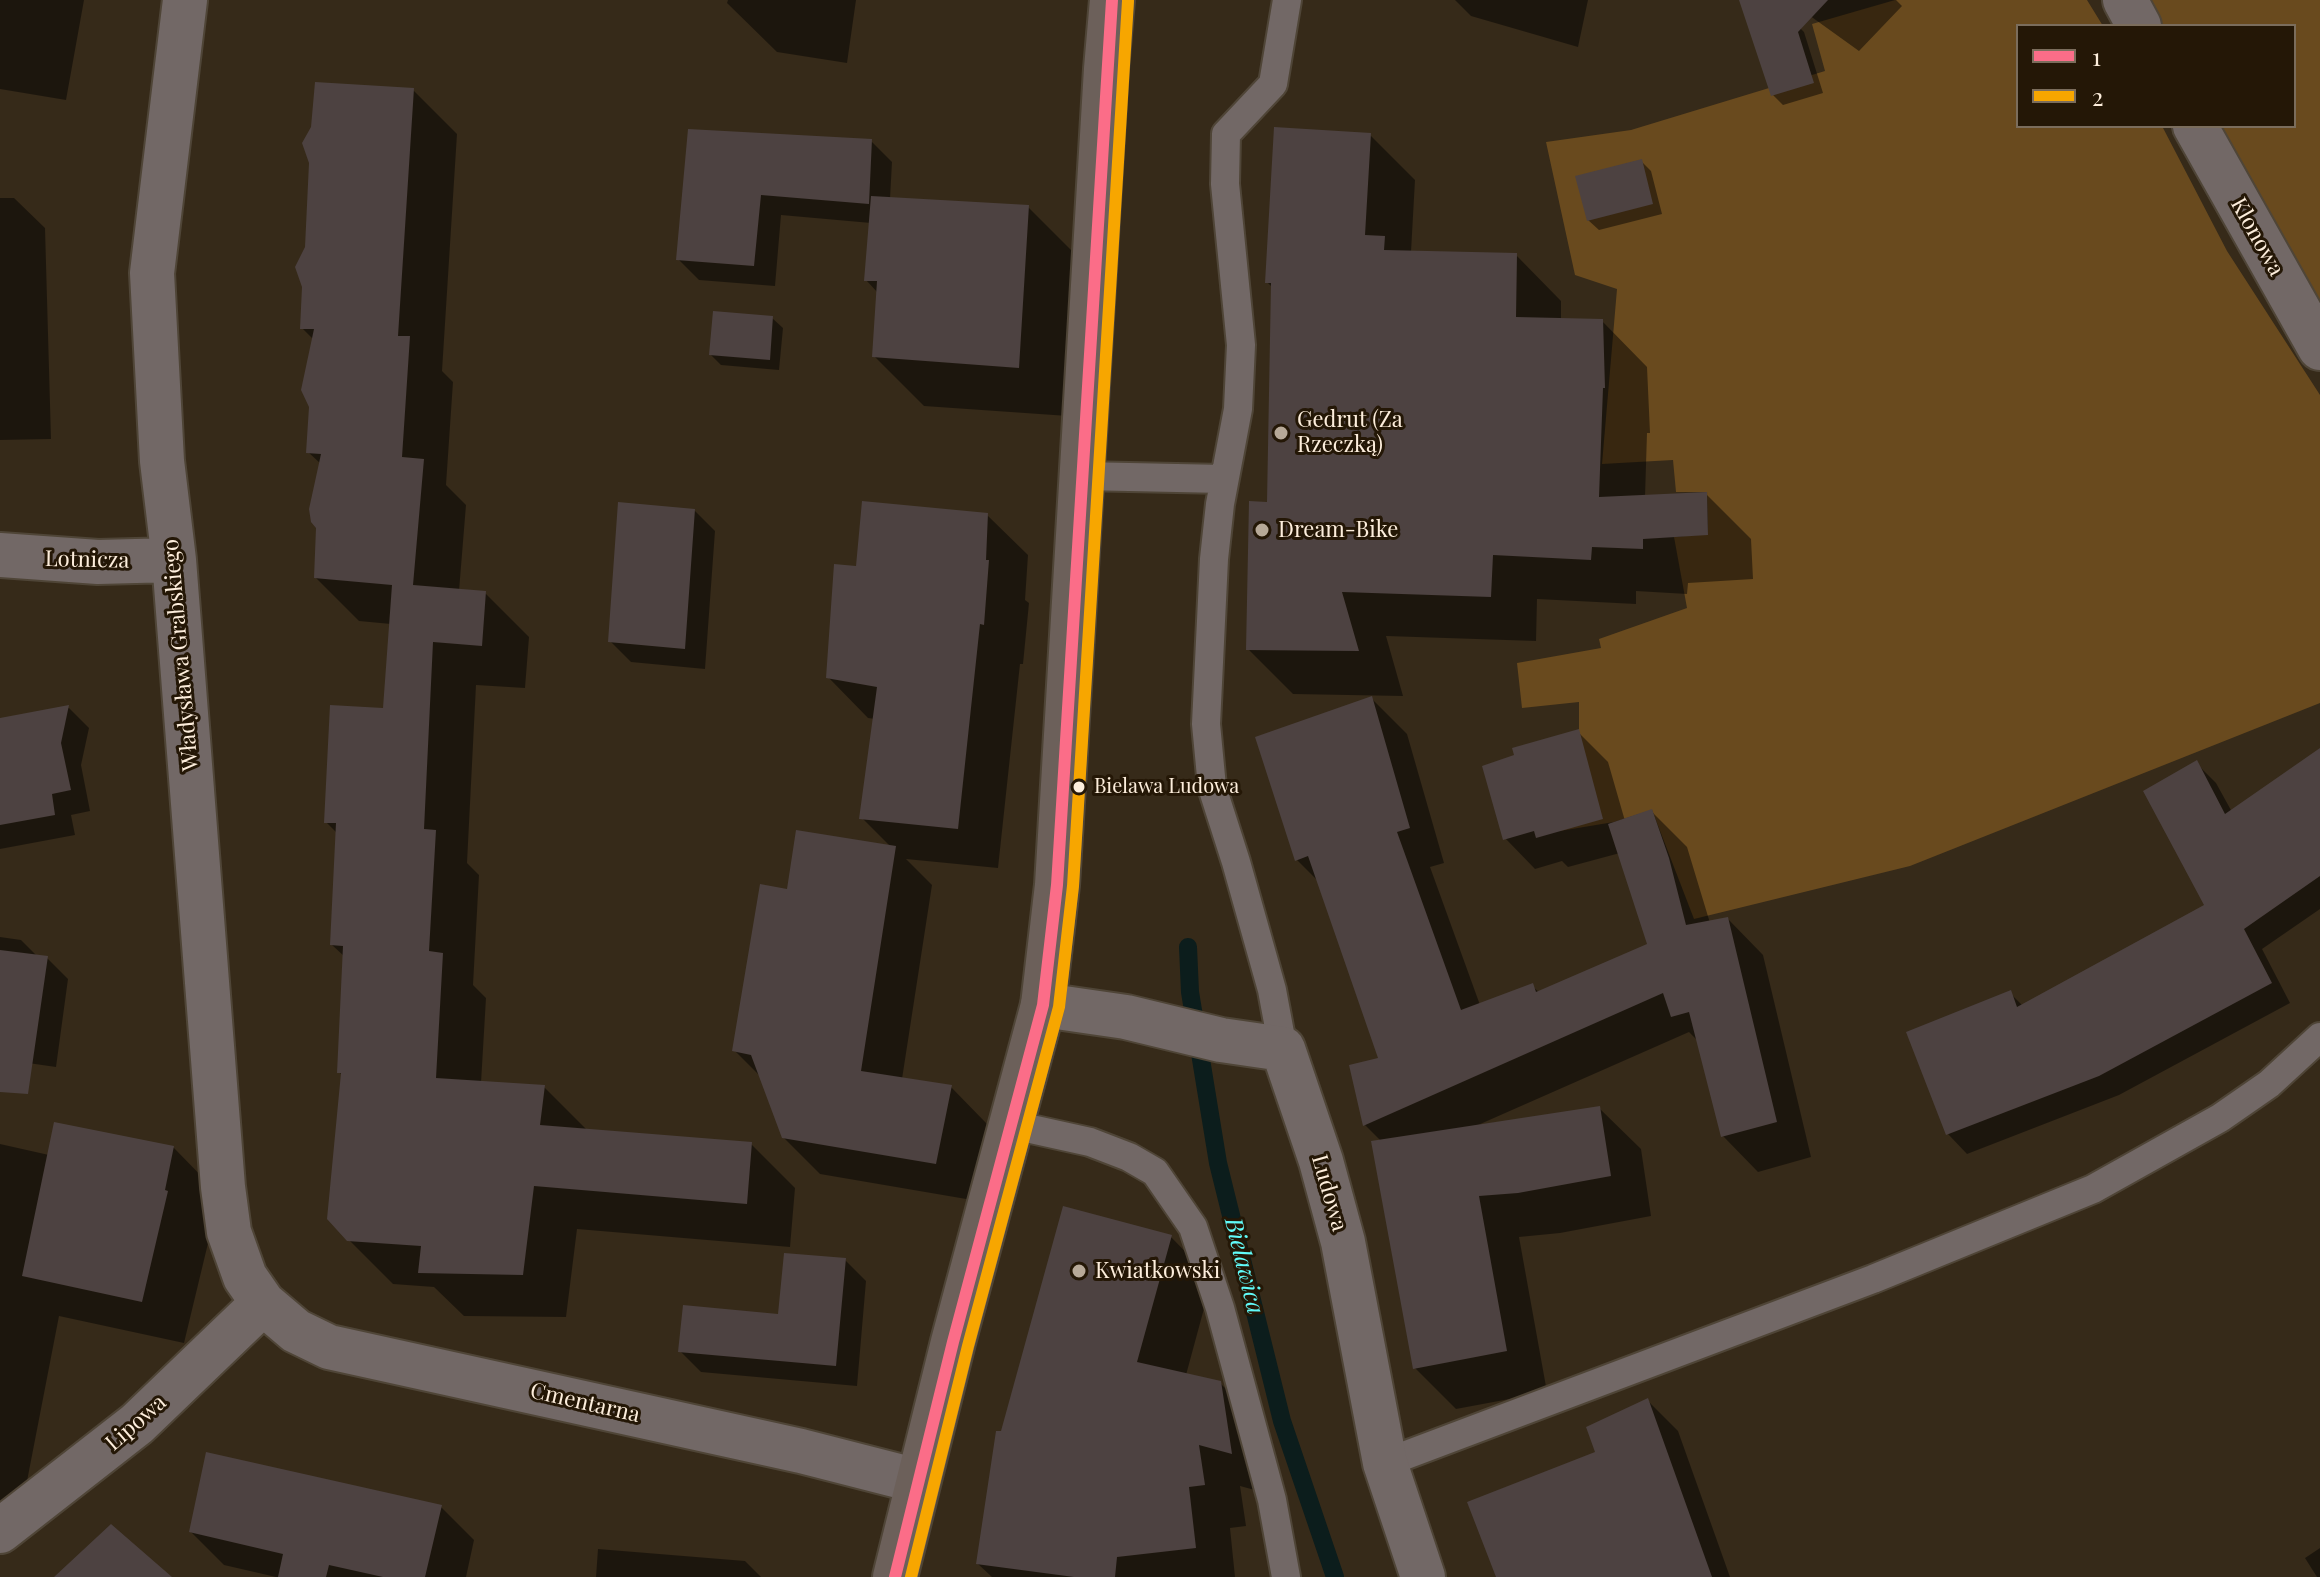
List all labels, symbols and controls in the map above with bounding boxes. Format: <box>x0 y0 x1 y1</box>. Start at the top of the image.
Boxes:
legend <box>2016 24 2296 128</box>
text: 1 <box>2092 40 2101 72</box>
text: 2 <box>2092 80 2104 112</box>
street label: Klonowa <box>2225 193 2289 281</box>
place label: Gedrut (Za Rzeczką) <box>1297 407 1403 458</box>
marker: Gedrut (Za Rzeczką) <box>1272 424 1290 442</box>
place label: Dream-Bike <box>1278 517 1398 543</box>
marker: Dream-Bike <box>1253 521 1271 539</box>
street label: Władysława Grabskiego <box>158 538 204 772</box>
street label: Lotnicza <box>45 546 129 574</box>
place label: Bielawa Ludowa <box>1094 775 1239 799</box>
marker: Bielawa Ludowa <box>1071 779 1087 795</box>
street label: Ludowa <box>1306 1152 1352 1234</box>
water label: Bielawica <box>1218 1215 1270 1317</box>
place label: Kwiatkowski <box>1095 1258 1220 1284</box>
marker: Kwiatkowski <box>1070 1262 1088 1280</box>
street label: Cmentarna <box>528 1378 642 1428</box>
street label: Lipowa <box>100 1389 172 1457</box>

